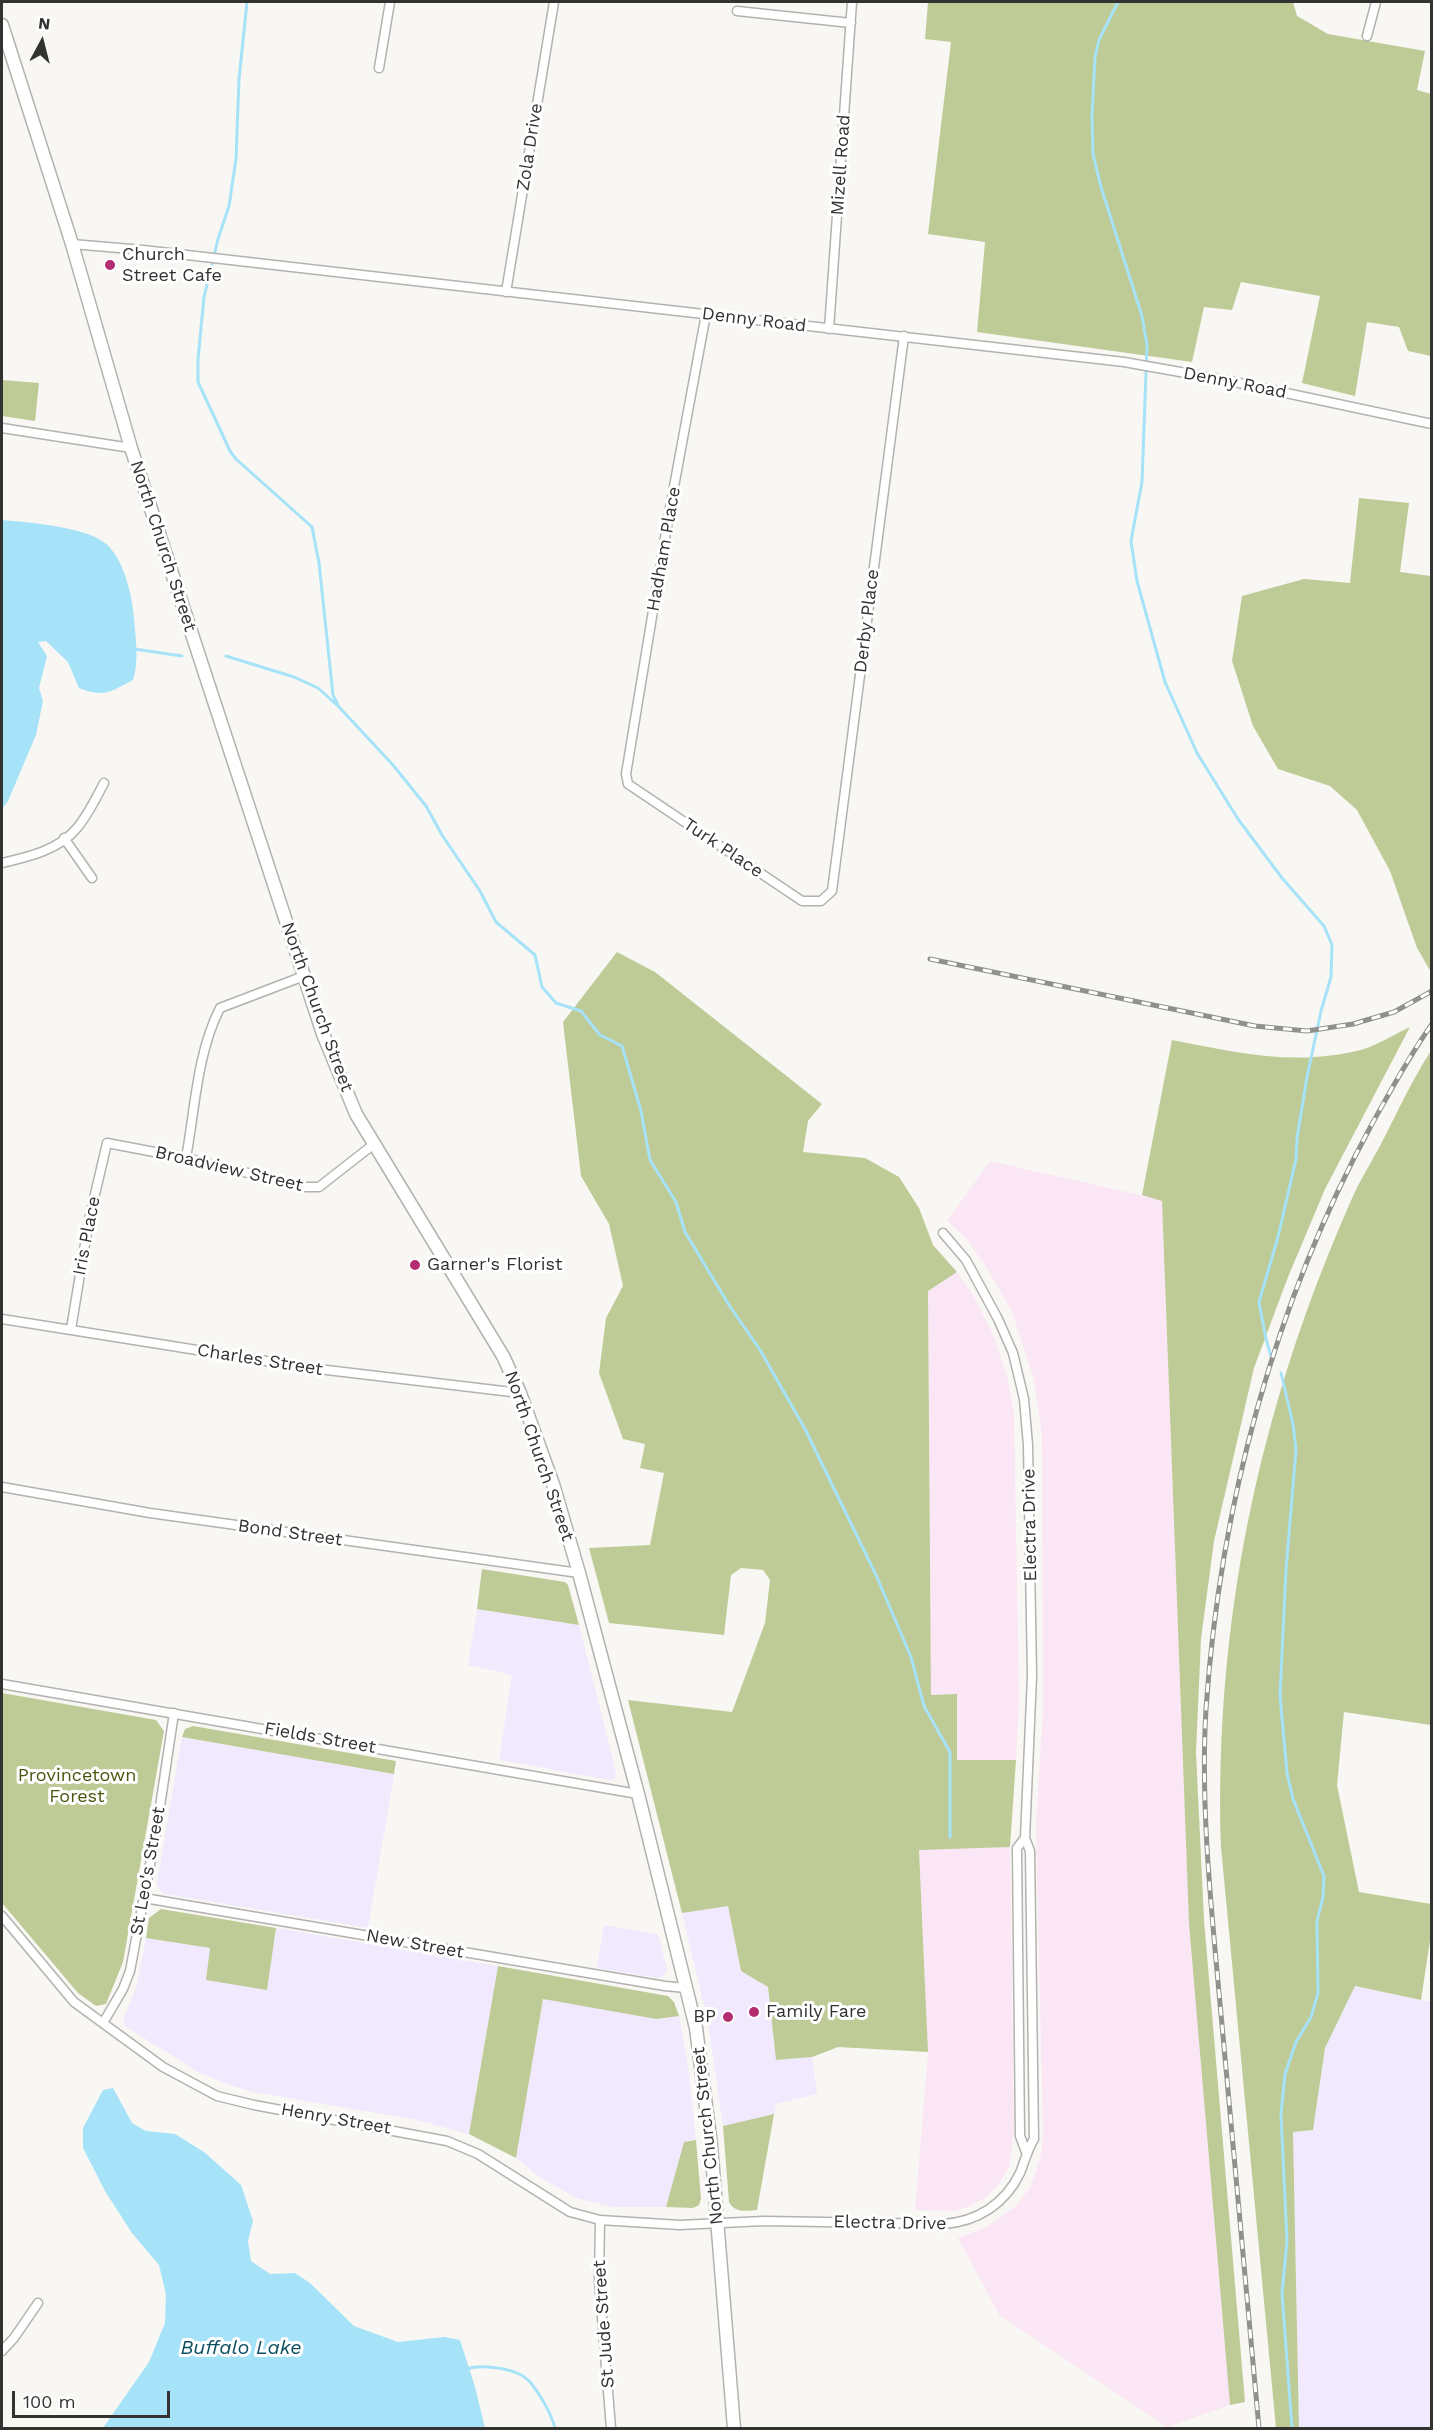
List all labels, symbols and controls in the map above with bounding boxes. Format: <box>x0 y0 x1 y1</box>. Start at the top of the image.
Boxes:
north arrow <box>12 12 72 72</box>
text: N <box>37 13 51 34</box>
street label: Zola Drive <box>512 102 548 192</box>
street label: Mizell Road <box>827 114 855 216</box>
place label: Church Street Cafe <box>122 244 222 286</box>
marker: Church Street Cafe <box>103 258 117 272</box>
street label: Denny Road <box>701 303 807 337</box>
street label: Denny Road <box>1182 362 1288 404</box>
street label: North Church Street <box>125 458 201 634</box>
street label: Hadham Place <box>642 485 686 613</box>
street label: Derby Place <box>850 568 884 674</box>
street label: Turk Place <box>679 813 767 883</box>
street label: North Church Street <box>276 919 358 1095</box>
street label: Broadview Street <box>153 1142 305 1196</box>
street label: Iris Place <box>69 1195 105 1277</box>
place label: Garner's Florist <box>427 1254 562 1276</box>
marker: Garner's Florist <box>408 1258 422 1272</box>
street label: Charles Street <box>196 1339 324 1381</box>
street label: North Church Street <box>500 1368 578 1544</box>
street label: Electra Drive <box>1018 1468 1042 1582</box>
street label: Bond Street <box>236 1515 344 1551</box>
street label: Fields Street <box>263 1718 377 1758</box>
park label: Provincetown Forest <box>18 1765 136 1808</box>
street label: St Leo's Street <box>126 1805 170 1937</box>
street label: New Street <box>365 1925 465 1963</box>
place label: Family Fare <box>766 2001 866 2023</box>
marker: Family Fare <box>747 2005 761 2019</box>
place label: BP <box>693 2006 716 2028</box>
marker: BP <box>721 2010 735 2024</box>
street label: North Church Street <box>688 2046 728 2226</box>
street label: Henry Street <box>279 2099 393 2139</box>
street label: Electra Drive <box>833 2211 947 2235</box>
street label: St Jude Street <box>589 2259 619 2389</box>
water label: Buffalo Lake <box>180 2336 302 2360</box>
scale bar <box>15 2379 172 2417</box>
text: 100 m <box>23 2391 76 2412</box>

